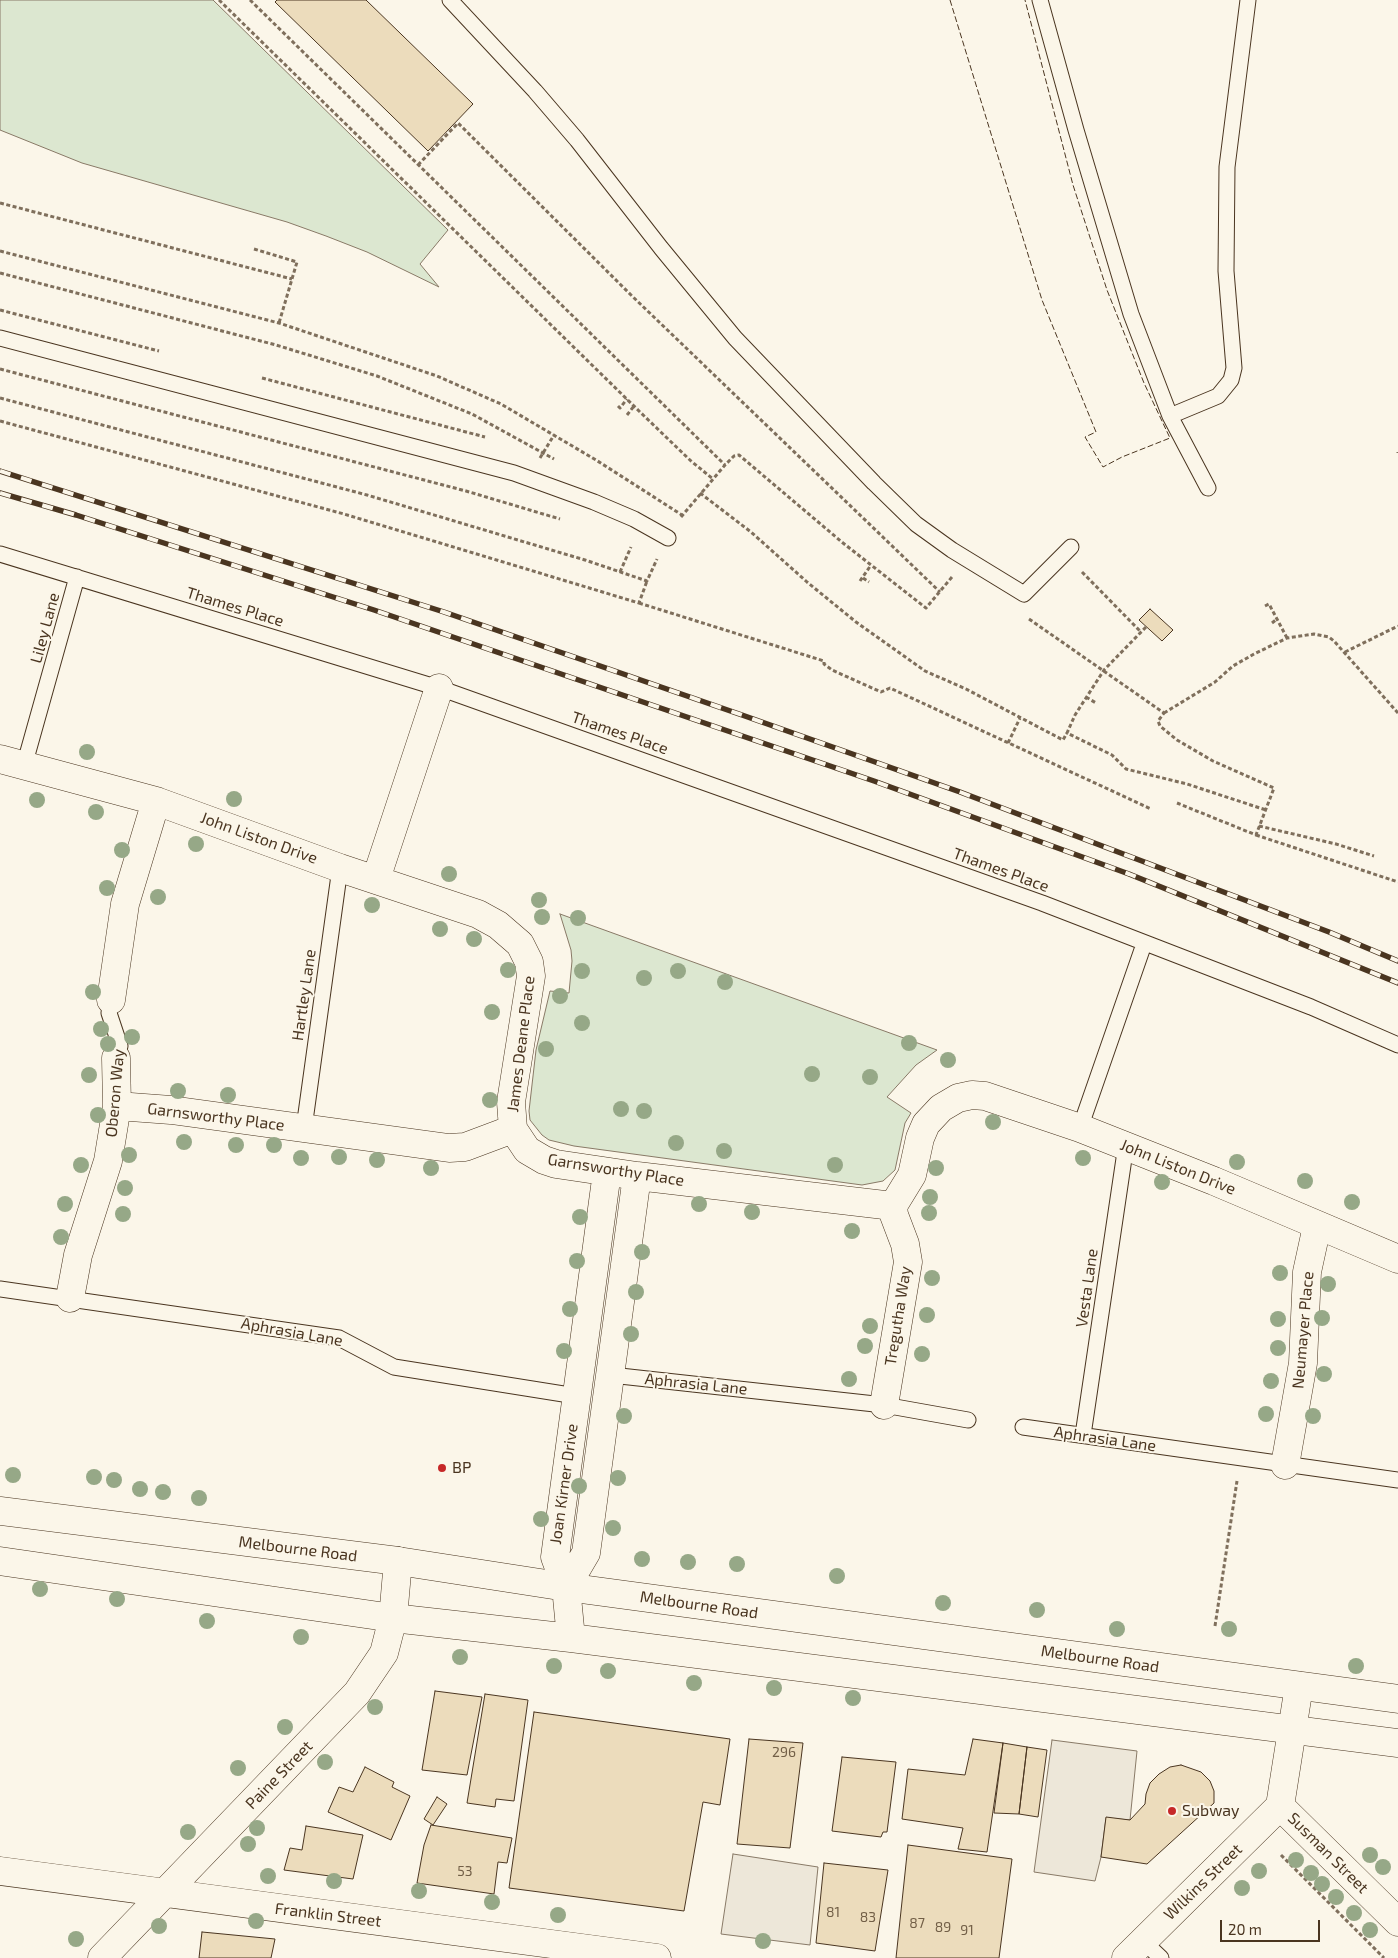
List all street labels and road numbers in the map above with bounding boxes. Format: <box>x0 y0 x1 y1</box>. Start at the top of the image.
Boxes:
street label: Thames Place <box>184 583 286 631</box>
street label: Liley Lane <box>26 591 64 665</box>
street label: Thames Place <box>569 707 671 759</box>
street label: John Liston Drive <box>198 808 320 868</box>
street label: Thames Place <box>950 844 1052 896</box>
street label: Hartley Lane <box>288 948 320 1042</box>
street label: James Deane Place <box>503 975 539 1113</box>
street label: Oberon Way <box>102 1048 128 1138</box>
street label: Garnsworthy Place <box>146 1099 286 1135</box>
street label: John Liston Drive <box>1117 1135 1239 1199</box>
street label: Garnsworthy Place <box>546 1150 686 1190</box>
street label: Vesta Lane <box>1072 1247 1102 1329</box>
street label: Tregutha Way <box>881 1265 915 1367</box>
street label: Neumayer Place <box>1288 1270 1318 1390</box>
street label: Aphrasia Lane <box>240 1314 344 1350</box>
street label: Aphrasia Lane <box>644 1369 748 1399</box>
street label: Joan Kirner Drive <box>546 1422 582 1546</box>
street label: Aphrasia Lane <box>1053 1422 1157 1456</box>
street label: Melbourne Road <box>238 1532 358 1566</box>
street label: Melbourne Road <box>639 1587 759 1623</box>
street label: Melbourne Road <box>1040 1641 1160 1677</box>
street label: Paine Street <box>242 1737 316 1813</box>
street label: Susman Street <box>1284 1809 1372 1897</box>
street label: Wilkins Street <box>1160 1840 1246 1924</box>
street label: Franklin Street <box>274 1899 382 1931</box>

